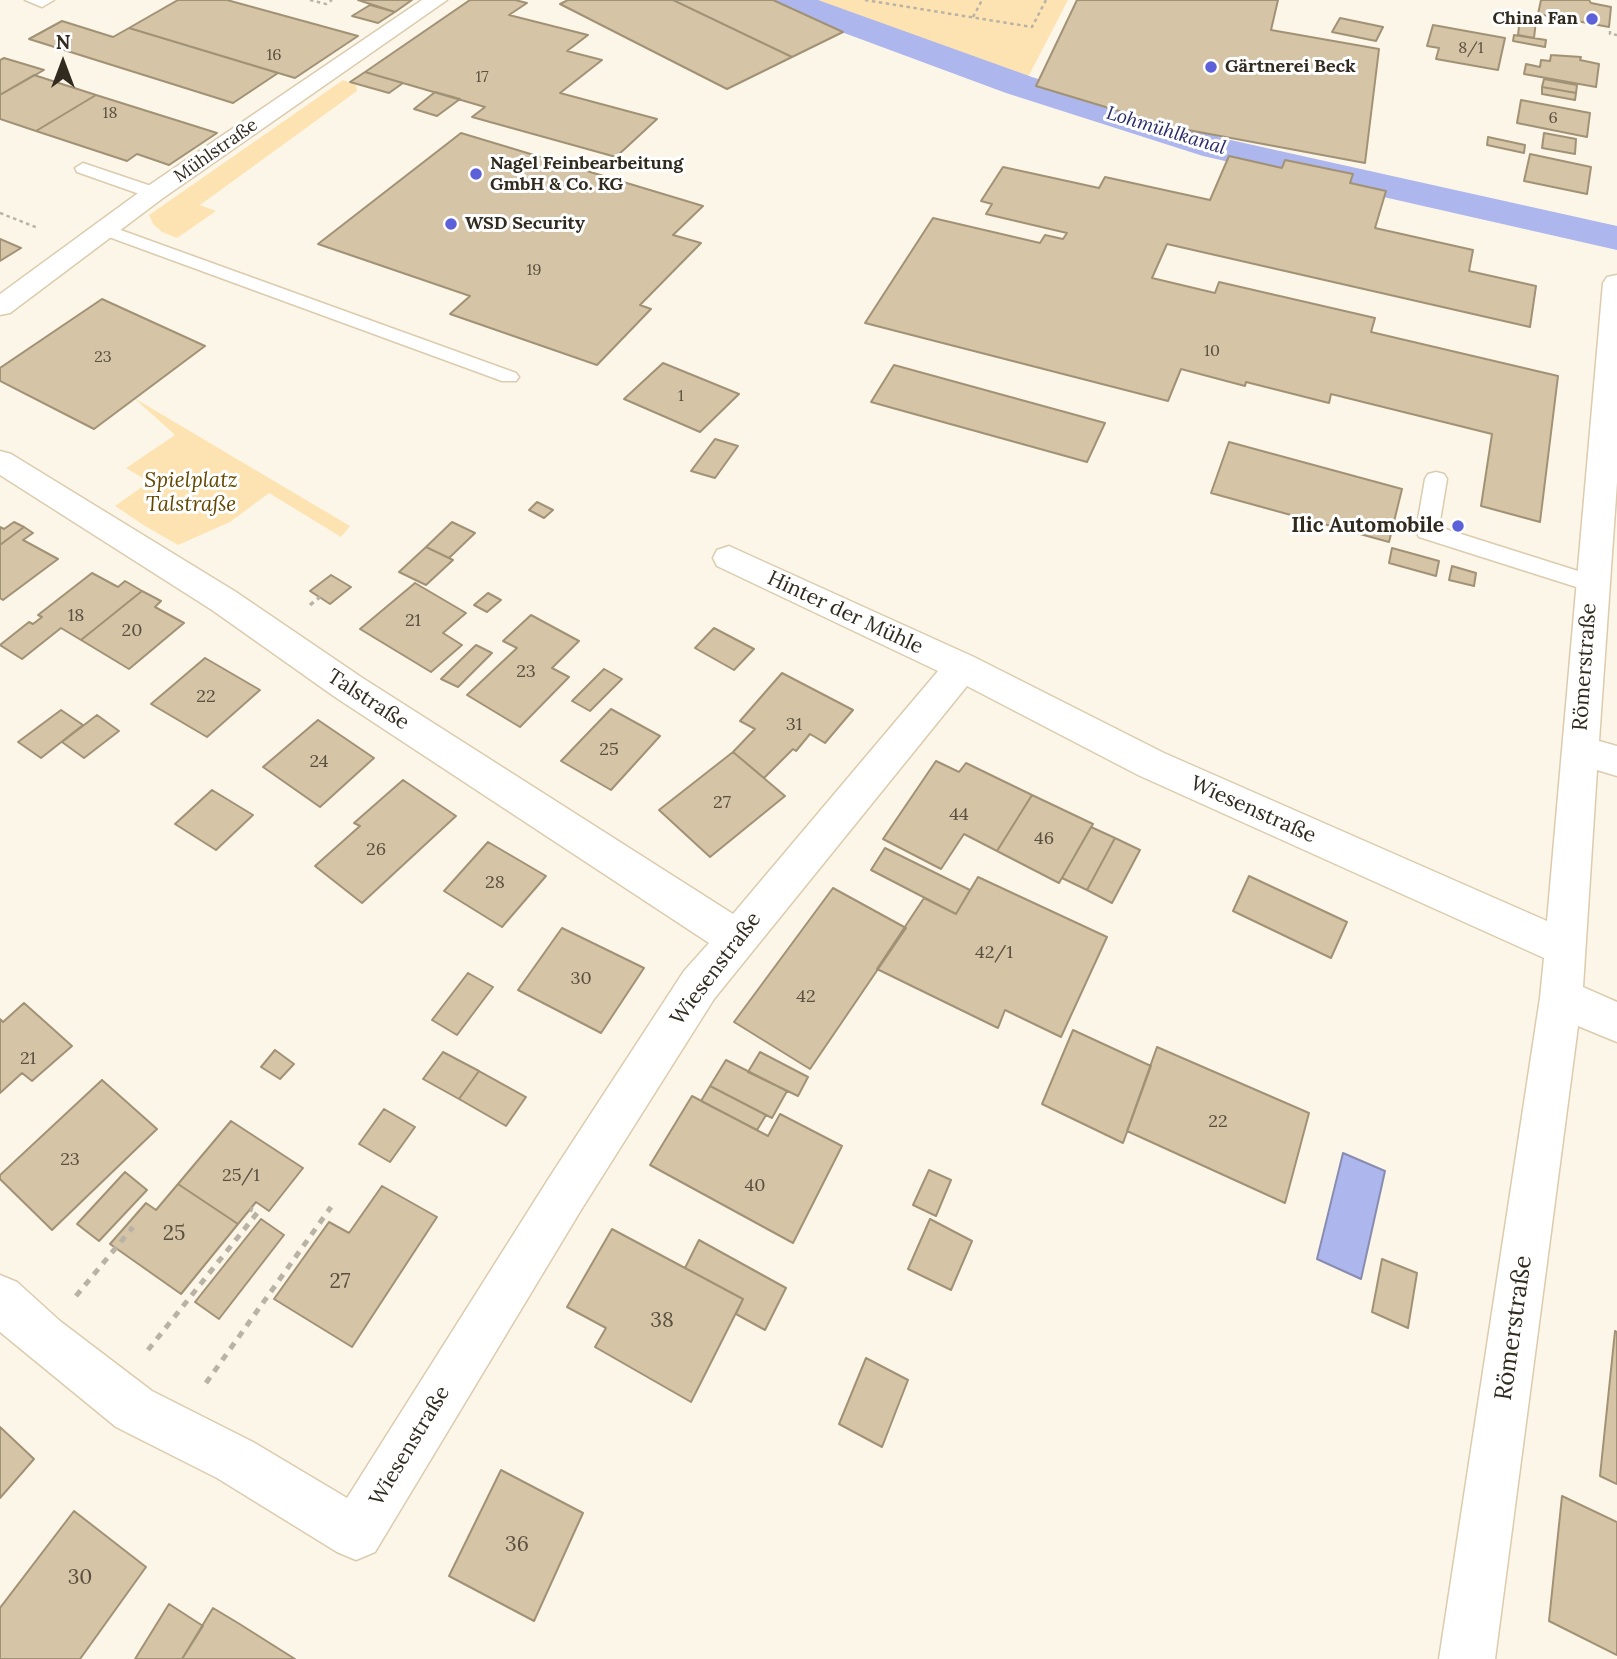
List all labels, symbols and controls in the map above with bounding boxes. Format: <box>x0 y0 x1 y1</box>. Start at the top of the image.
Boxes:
place label: China Fan <box>1492 8 1578 30</box>
marker: China Fan <box>1584 11 1600 27</box>
north arrow <box>28 28 98 98</box>
text: N <box>56 30 70 54</box>
house number: 8/1 <box>1458 38 1484 58</box>
house number: 16 <box>266 45 282 65</box>
place label: Gärtnerei Beck <box>1225 56 1356 78</box>
marker: Gärtnerei Beck <box>1203 59 1219 75</box>
house number: 17 <box>475 67 489 87</box>
water label: Lohmühlkanal <box>1104 102 1228 160</box>
house number: 18 <box>103 103 117 123</box>
house number: 6 <box>1548 108 1558 128</box>
street label: Mühlstraße <box>170 114 262 188</box>
place label: Nagel Feinbearbeitung GmbH & Co. KG <box>490 153 683 196</box>
marker: Nagel Feinbearbeitung GmbH & Co. KG <box>468 166 484 182</box>
place label: WSD Security <box>465 213 585 235</box>
marker: WSD Security <box>443 216 459 232</box>
house number: 19 <box>526 260 542 280</box>
house number: 10 <box>1204 341 1220 361</box>
house number: 23 <box>94 347 112 367</box>
house number: 1 <box>678 386 684 406</box>
park label: Spielplatz Talstraße <box>144 468 238 518</box>
place label: Ilic Automobile <box>1291 513 1444 539</box>
marker: Ilic Automobile <box>1450 518 1466 534</box>
street label: Hinter der Mühle <box>763 566 927 660</box>
street label: Römerstraße <box>1568 602 1602 732</box>
house number: 18 <box>68 605 84 627</box>
house number: 21 <box>405 610 421 632</box>
house number: 20 <box>122 620 142 642</box>
house number: 23 <box>516 661 536 683</box>
street label: Talstraße <box>322 664 414 736</box>
house number: 22 <box>196 686 216 708</box>
house number: 31 <box>786 714 802 736</box>
house number: 25 <box>599 739 619 761</box>
house number: 24 <box>309 751 329 773</box>
street label: Wiesenstraße <box>1186 771 1320 849</box>
house number: 27 <box>713 792 731 814</box>
house number: 44 <box>949 804 969 826</box>
house number: 46 <box>1034 828 1054 850</box>
house number: 26 <box>366 839 386 861</box>
house number: 28 <box>485 872 505 894</box>
street label: Wiesenstraße <box>665 908 767 1030</box>
house number: 42/1 <box>975 942 1013 964</box>
house number: 30 <box>570 968 592 990</box>
house number: 42 <box>796 986 816 1008</box>
house number: 21 <box>20 1048 36 1070</box>
house number: 22 <box>1208 1111 1228 1133</box>
house number: 23 <box>60 1149 80 1171</box>
house number: 25/1 <box>222 1165 260 1187</box>
house number: 40 <box>745 1175 765 1197</box>
house number: 25 <box>163 1221 185 1247</box>
street label: Römerstraße <box>1490 1254 1538 1402</box>
house number: 27 <box>330 1269 350 1295</box>
house number: 38 <box>650 1308 674 1334</box>
street label: Wiesenstraße <box>364 1382 456 1510</box>
house number: 36 <box>505 1532 529 1558</box>
house number: 30 <box>68 1565 92 1591</box>

